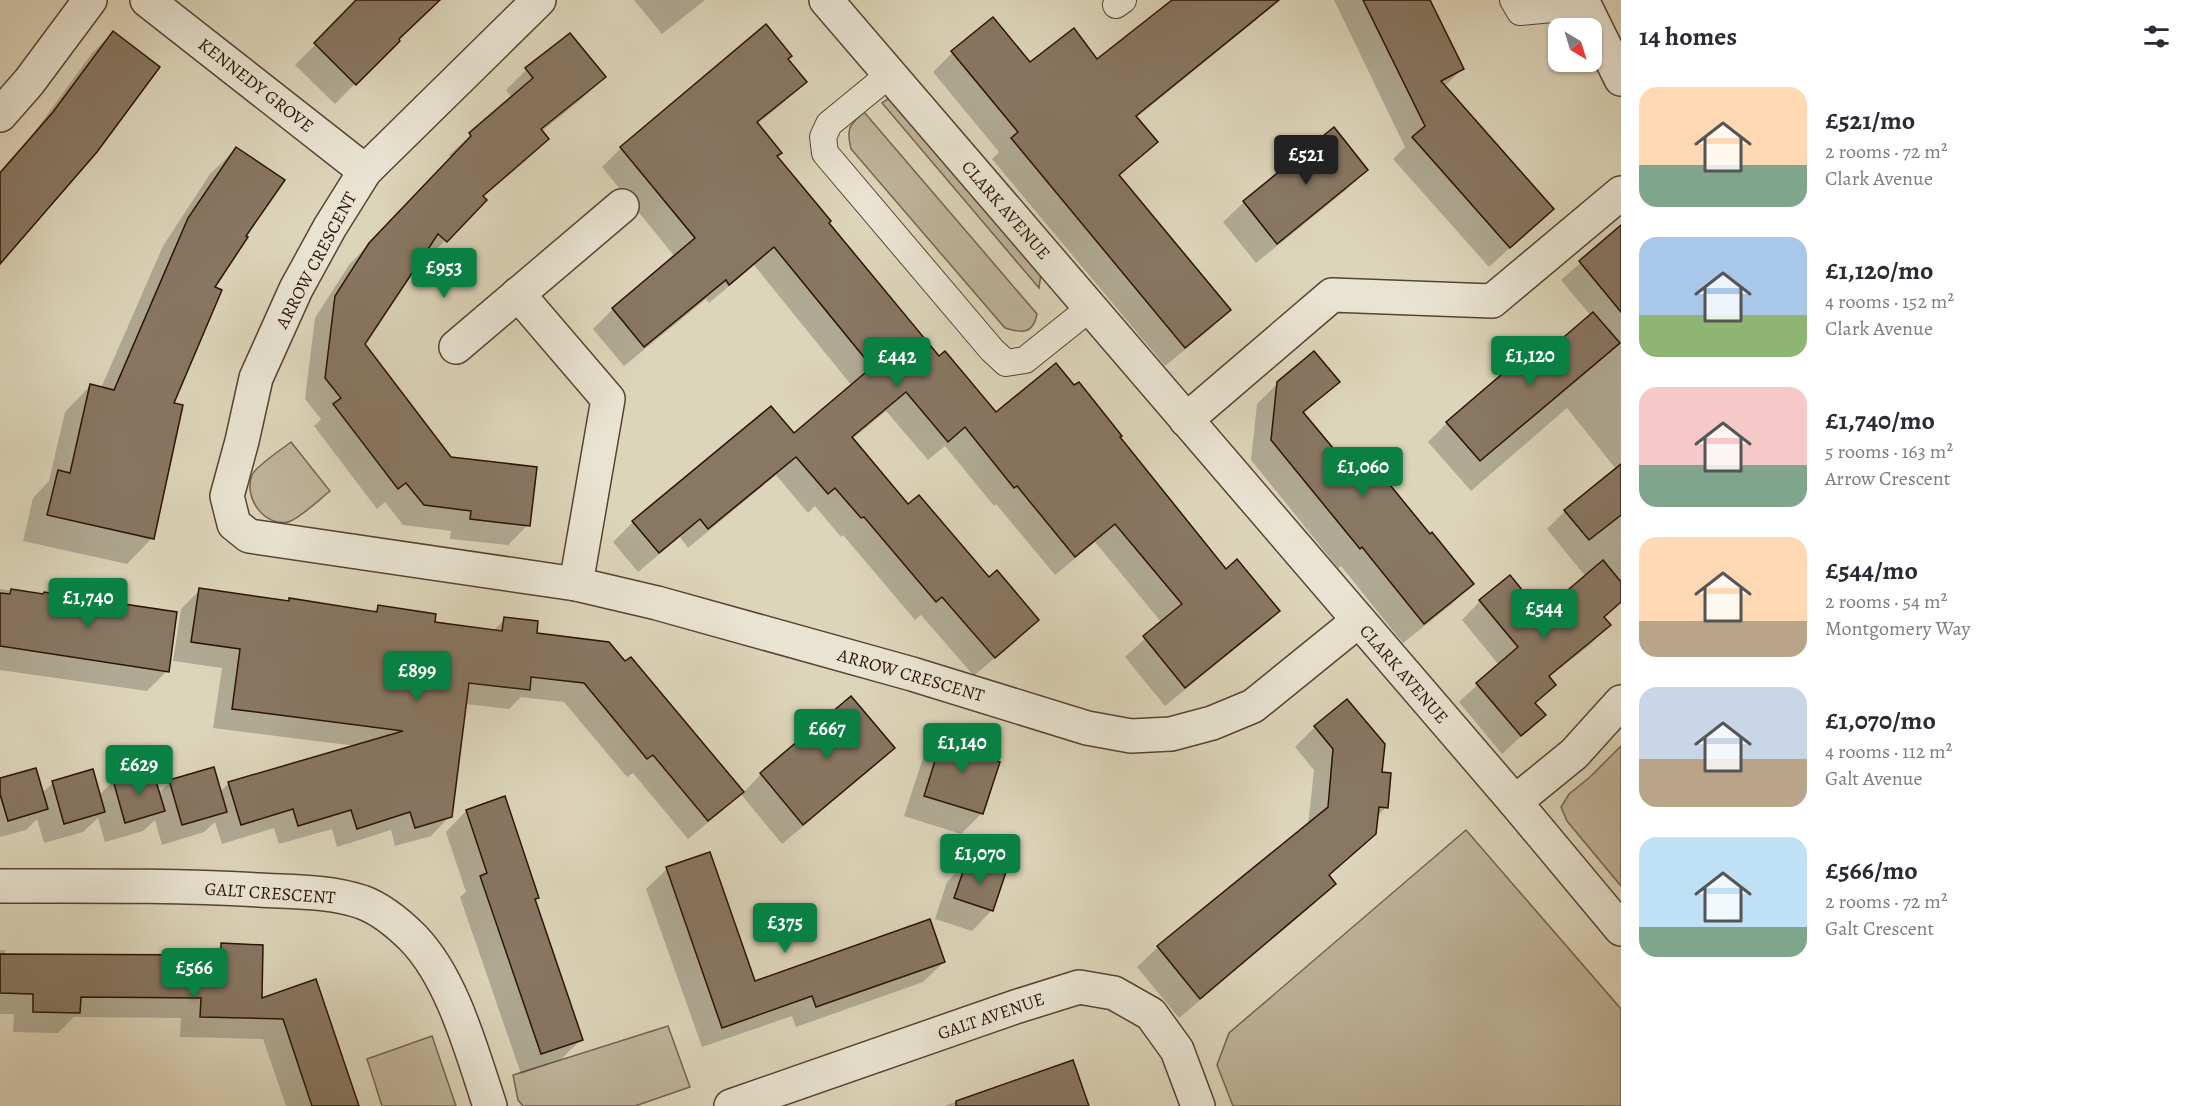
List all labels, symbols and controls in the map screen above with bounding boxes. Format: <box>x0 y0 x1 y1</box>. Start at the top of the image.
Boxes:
north arrow <box>1548 18 1602 72</box>
map controls <box>1548 18 1602 72</box>
text: 14 homes <box>1639 19 1737 54</box>
icon: filters <box>2140 20 2173 53</box>
street label: KENNEDY GROVE <box>193 32 319 138</box>
text: £521/mo <box>1825 103 1915 138</box>
icon: home <box>1687 111 1759 183</box>
pin: £521 <box>1270 135 1342 186</box>
text: 2 rooms · 72 m² <box>1825 138 1947 165</box>
text: £521 <box>1288 141 1324 168</box>
street label: CLARK AVENUE <box>956 155 1056 265</box>
text: Clark Avenue <box>1825 165 1933 192</box>
street label: ARROW CRESCENT <box>269 187 362 333</box>
pin: £953 <box>408 248 480 299</box>
text: £1,120/mo <box>1825 253 1934 288</box>
text: £953 <box>426 254 462 281</box>
icon: home <box>1687 261 1759 333</box>
text: 4 rooms · 152 m² <box>1825 288 1954 315</box>
text: Clark Avenue <box>1825 315 1933 342</box>
pin: £1,120 <box>1481 336 1579 387</box>
pin: £442 <box>861 337 933 388</box>
text: £1,120 <box>1505 342 1555 369</box>
text: £442 <box>878 343 916 370</box>
text: £1,740/mo <box>1825 403 1935 438</box>
icon: home <box>1687 411 1759 483</box>
text: 5 rooms · 163 m² <box>1825 438 1953 465</box>
pin: £1,060 <box>1314 447 1412 498</box>
text: £1,060 <box>1337 453 1389 480</box>
text: Arrow Crescent <box>1825 465 1950 492</box>
text: £544/mo <box>1825 553 1918 588</box>
icon: home <box>1687 561 1759 633</box>
pin: £1,740 <box>39 578 137 629</box>
text: £1,740 <box>63 584 113 611</box>
text: 2 rooms · 54 m² <box>1825 588 1947 615</box>
pin: £544 <box>1508 589 1580 640</box>
text: £544 <box>1525 595 1563 622</box>
text: Montgomery Way <box>1825 615 1970 642</box>
street label: CLARK AVENUE <box>1354 619 1454 729</box>
street label: ARROW CRESCENT <box>834 642 987 707</box>
pin: £899 <box>381 651 453 702</box>
text: £899 <box>398 657 436 684</box>
text: £1,070/mo <box>1825 703 1936 738</box>
pin: £667 <box>791 709 863 760</box>
icon: home <box>1687 711 1759 783</box>
text: £667 <box>808 715 846 742</box>
pin: £1,140 <box>913 723 1011 774</box>
text: £1,140 <box>937 729 987 756</box>
text: 4 rooms · 112 m² <box>1825 738 1952 765</box>
pin: £629 <box>103 745 175 796</box>
text: £629 <box>120 751 158 778</box>
text: Galt Avenue <box>1825 765 1922 792</box>
pin: £1,070 <box>931 834 1029 885</box>
text: £1,070 <box>954 840 1006 867</box>
text: £566/mo <box>1825 853 1918 888</box>
icon: home <box>1687 861 1759 933</box>
street label: GALT CRESCENT <box>204 876 336 910</box>
text: 2 rooms · 72 m² <box>1825 888 1947 915</box>
pin: £375 <box>749 903 821 954</box>
text: £375 <box>767 909 803 936</box>
text: Galt Crescent <box>1825 915 1934 942</box>
pin: £566 <box>158 948 230 999</box>
text: £566 <box>175 954 213 981</box>
street label: GALT AVENUE <box>934 986 1048 1046</box>

